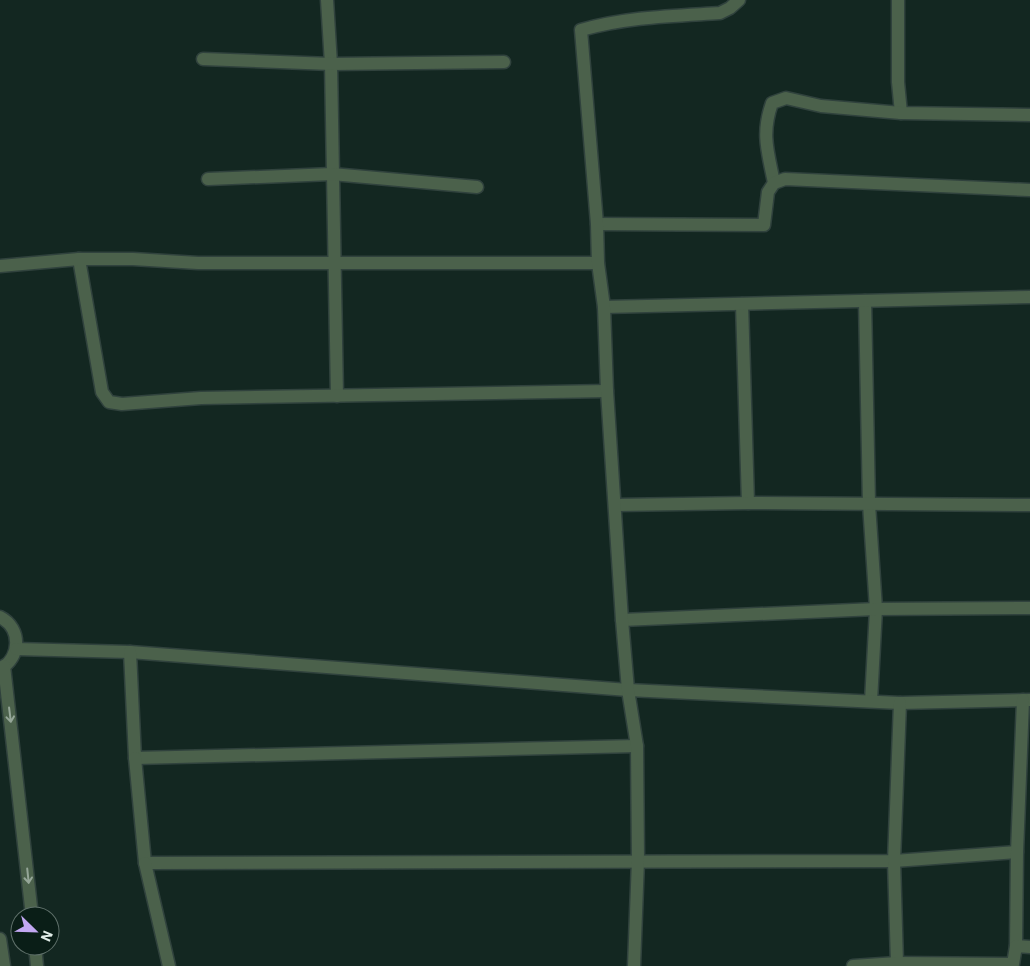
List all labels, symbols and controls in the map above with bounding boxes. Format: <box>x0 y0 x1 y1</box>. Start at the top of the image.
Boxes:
one-way arrow <box>5 707 15 723</box>
one-way arrow <box>23 868 33 884</box>
north arrow <box>10 906 60 956</box>
text: N <box>37 928 57 944</box>

